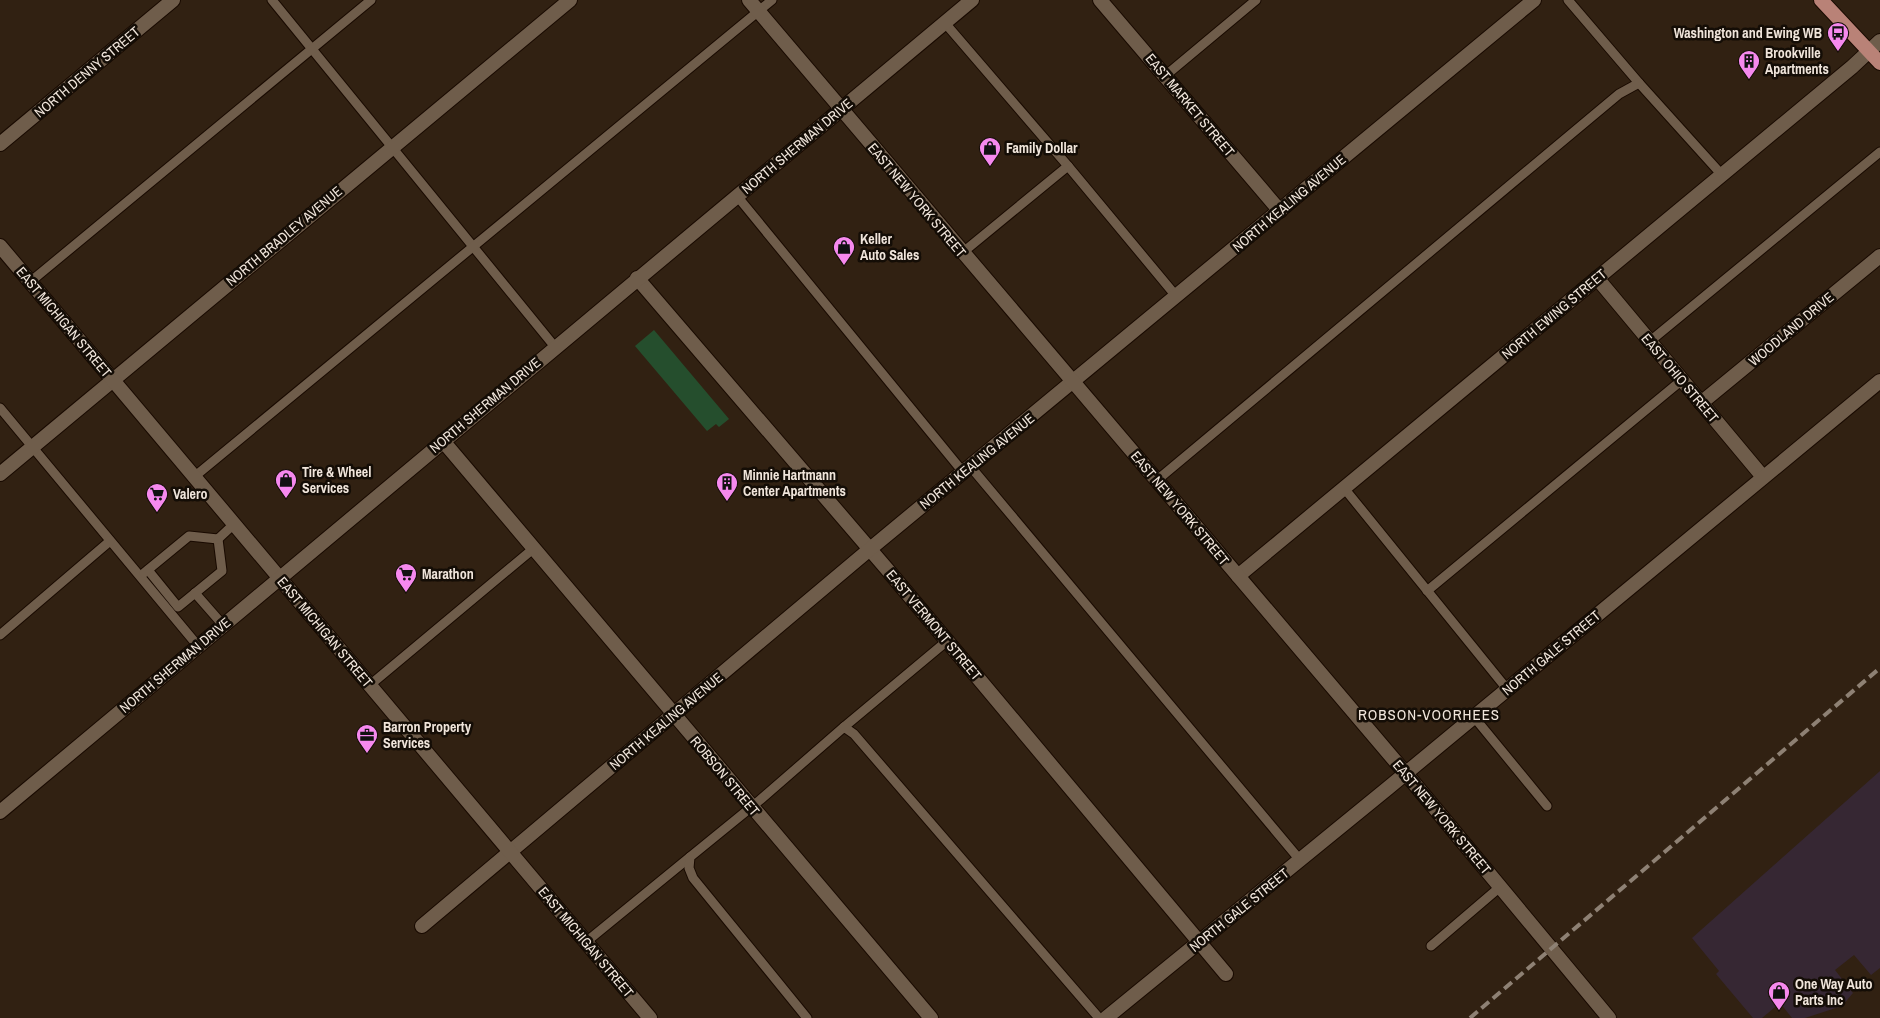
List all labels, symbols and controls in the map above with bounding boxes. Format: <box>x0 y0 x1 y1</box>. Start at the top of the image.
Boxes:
bus stop icon: Washington and Ewing WB <box>1826 21 1850 52</box>
street label: NORTH DENNY STREET <box>31 23 143 121</box>
place label: Washington and Ewing WB <box>1674 24 1822 42</box>
place label: Brookville Apartments <box>1765 44 1829 78</box>
building icon: Brookville Apartments <box>1737 49 1761 80</box>
street label: EAST MARKET STREET <box>1142 50 1238 160</box>
street label: NORTH SHERMAN DRIVE <box>738 94 856 198</box>
shop icon: Family Dollar <box>978 136 1002 167</box>
street label: EAST NEW YORK STREET <box>864 139 970 261</box>
place label: Family Dollar <box>1006 139 1078 157</box>
street label: NORTH KEALING AVENUE <box>1229 150 1349 256</box>
street label: NORTH BRADLEY AVENUE <box>222 182 346 290</box>
place label: Keller Auto Sales <box>860 230 919 264</box>
shop icon: Keller Auto Sales <box>832 235 856 266</box>
street label: EAST MICHIGAN STREET <box>12 263 116 381</box>
street label: NORTH EWING STREET <box>1498 265 1610 363</box>
street label: WOODLAND DRIVE <box>1745 288 1837 370</box>
street label: EAST OHIO STREET <box>1637 330 1723 426</box>
street label: NORTH SHERMAN DRIVE <box>426 353 544 457</box>
street label: NORTH KEALING AVENUE <box>916 409 1038 513</box>
street label: EAST NEW YORK STREET <box>1127 447 1233 569</box>
place label: Tire & Wheel Services <box>302 463 371 497</box>
place label: Minnie Hartmann Center Apartments <box>743 466 846 500</box>
shop icon: Tire & Wheel Services <box>274 468 298 499</box>
building icon: Minnie Hartmann Center Apartments <box>715 471 739 502</box>
supermarket icon: Valero <box>145 482 169 513</box>
place label: Valero <box>173 485 207 503</box>
supermarket icon: Marathon <box>394 562 418 593</box>
place label: Marathon <box>422 565 474 583</box>
street label: EAST VERMONT STREET <box>883 566 985 684</box>
street label: EAST MICHIGAN STREET <box>273 573 377 691</box>
street label: NORTH GALE STREET <box>1498 607 1604 699</box>
street label: NORTH SHERMAN DRIVE <box>116 613 234 717</box>
street label: NORTH KEALING AVENUE <box>606 668 726 774</box>
district label: ROBSON-VOORHEES <box>1358 704 1500 725</box>
place label: Barron Property Services <box>383 718 472 752</box>
office icon: Barron Property Services <box>355 723 379 754</box>
street label: ROBSON STREET <box>687 733 763 819</box>
street label: EAST NEW YORK STREET <box>1389 756 1495 878</box>
street label: NORTH GALE STREET <box>1186 864 1292 956</box>
street label: EAST MICHIGAN STREET <box>534 883 638 1001</box>
place label: One Way Auto Parts Inc <box>1795 975 1873 1009</box>
shop icon: One Way Auto Parts Inc <box>1767 980 1791 1011</box>

